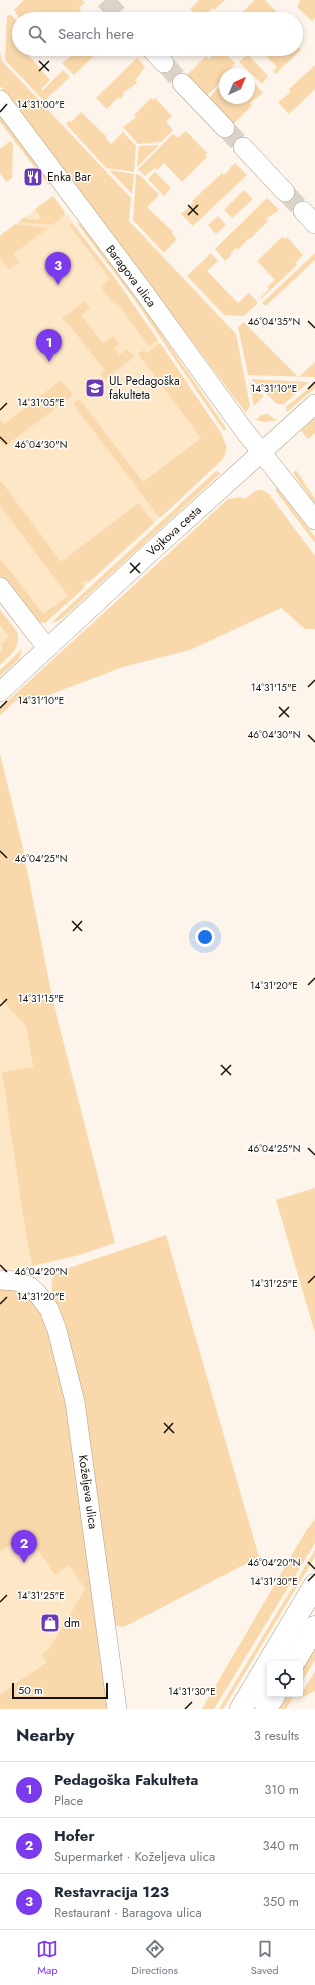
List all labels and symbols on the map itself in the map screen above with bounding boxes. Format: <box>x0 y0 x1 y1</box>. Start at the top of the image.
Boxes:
north arrow <box>219 68 255 104</box>
text: 14°31'00"E <box>17 97 65 112</box>
restaurant icon: Enka Bar <box>22 166 44 188</box>
place label: Enka Bar <box>47 168 92 186</box>
street label: Baragova ulica <box>102 241 161 311</box>
pin: 3 <box>45 252 71 285</box>
text: 46°04'35"N <box>248 314 300 329</box>
pin: 1 <box>36 329 62 362</box>
place label: UL Pedagoška fakulteta <box>109 372 180 404</box>
school or university icon: UL Pedagoška fakulteta <box>84 377 106 399</box>
text: 14°31'10"E <box>251 381 297 396</box>
text: 14°31'05"E <box>17 395 65 410</box>
text: 46°04'30"N <box>15 437 67 452</box>
street label: Vojkova cesta <box>143 501 205 560</box>
text: 14°31'15"E <box>251 680 297 695</box>
text: 14°31'10"E <box>18 693 64 708</box>
text: 46°04'30"N <box>248 727 300 742</box>
text: 46°04'25"N <box>15 851 67 866</box>
your location <box>195 927 215 947</box>
text: 14°31'20"E <box>250 978 298 993</box>
text: 14°31'15"E <box>18 991 64 1006</box>
text: 46°04'25"N <box>248 1141 300 1156</box>
text: 46°04'20"N <box>14 1264 68 1279</box>
text: 14°31'25"E <box>250 1276 298 1291</box>
text: 14°31'20"E <box>17 1289 65 1304</box>
street label: Koželjeva ulica <box>74 1454 102 1530</box>
pin: 2 <box>11 1530 37 1563</box>
text: 46°04'20"N <box>247 1555 301 1570</box>
text: 14°31'30"E <box>250 1574 298 1589</box>
text: 14°31'25"E <box>17 1588 65 1603</box>
shop icon: dm <box>39 1612 61 1634</box>
place label: dm <box>64 1614 80 1632</box>
scale bar <box>12 1681 108 1700</box>
text: 14°31'30"E <box>168 1684 216 1699</box>

